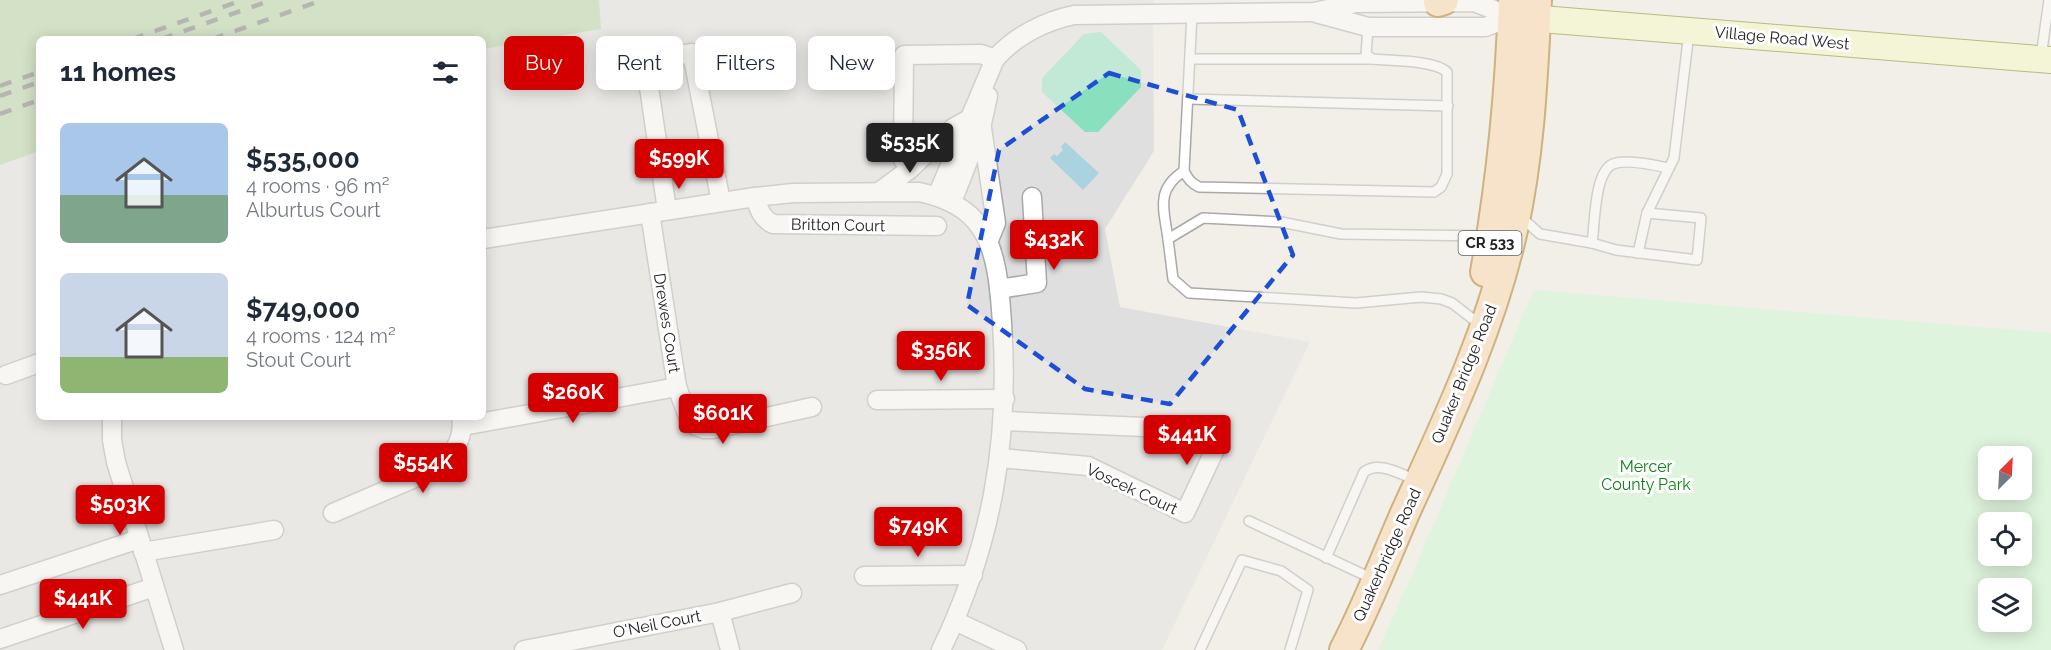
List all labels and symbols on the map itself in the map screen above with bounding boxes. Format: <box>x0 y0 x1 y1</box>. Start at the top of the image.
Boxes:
street label: Village Road West <box>1714 23 1851 53</box>
pin: $535K <box>868 123 952 174</box>
pin: $599K <box>637 139 721 190</box>
street label: Britton Court <box>791 215 886 235</box>
pin: $432K <box>1012 220 1096 271</box>
road number: CR 533 <box>1458 231 1522 255</box>
street label: Drewes Court <box>650 272 684 375</box>
street label: Quaker Bridge Road <box>1427 302 1501 446</box>
pin: $356K <box>899 331 983 382</box>
pin: $260K <box>531 373 615 424</box>
pin: $601K <box>681 394 765 445</box>
pin: $441K <box>1145 415 1229 466</box>
pin: $554K <box>381 443 465 494</box>
north arrow <box>1978 446 2032 500</box>
park label: Mercer County Park <box>1601 457 1691 494</box>
street label: Voscek Court <box>1083 460 1181 519</box>
pin: $503K <box>78 485 162 536</box>
street label: Quakerbridge Road <box>1349 485 1425 625</box>
pin: $749K <box>876 507 960 558</box>
pin: $441K <box>41 579 125 630</box>
street label: O'Neil Court <box>611 606 703 642</box>

